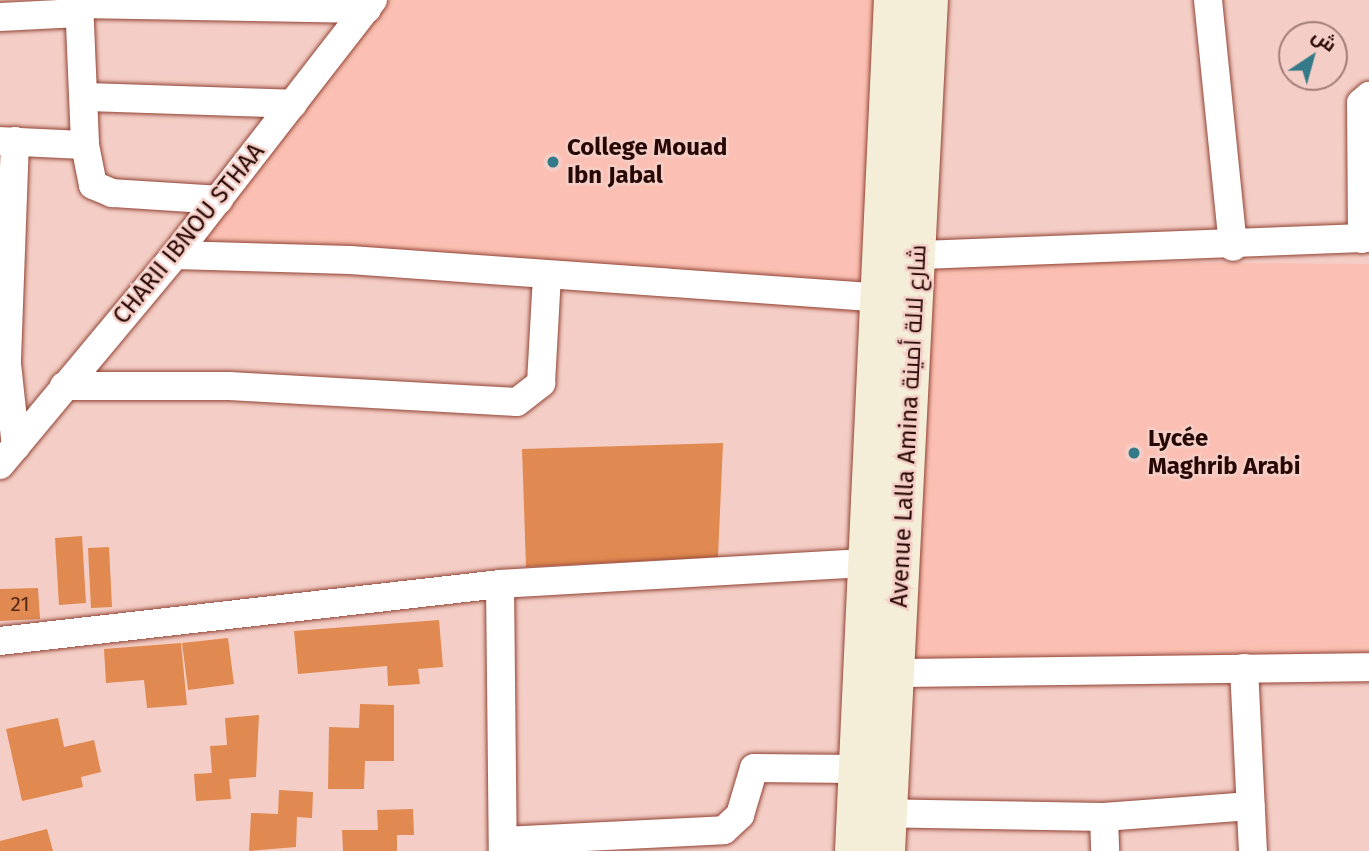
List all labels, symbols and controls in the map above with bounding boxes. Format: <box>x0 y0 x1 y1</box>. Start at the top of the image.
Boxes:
north arrow <box>1278 21 1348 91</box>
text: ش <box>1308 24 1341 57</box>
place label: College Mouad Ibn Jabal <box>567 134 728 190</box>
street label: CHARII IBNOU STHAA <box>107 138 271 330</box>
marker: College Mouad Ibn Jabal <box>545 154 561 170</box>
street label: Avenue Lalla Amina شارع لالة أمينة <box>885 244 933 608</box>
place label: Lycée Maghrib Arabi <box>1148 425 1300 481</box>
marker: Lycée Maghrib Arabi <box>1126 445 1142 461</box>
house number: 21 <box>11 591 29 617</box>

